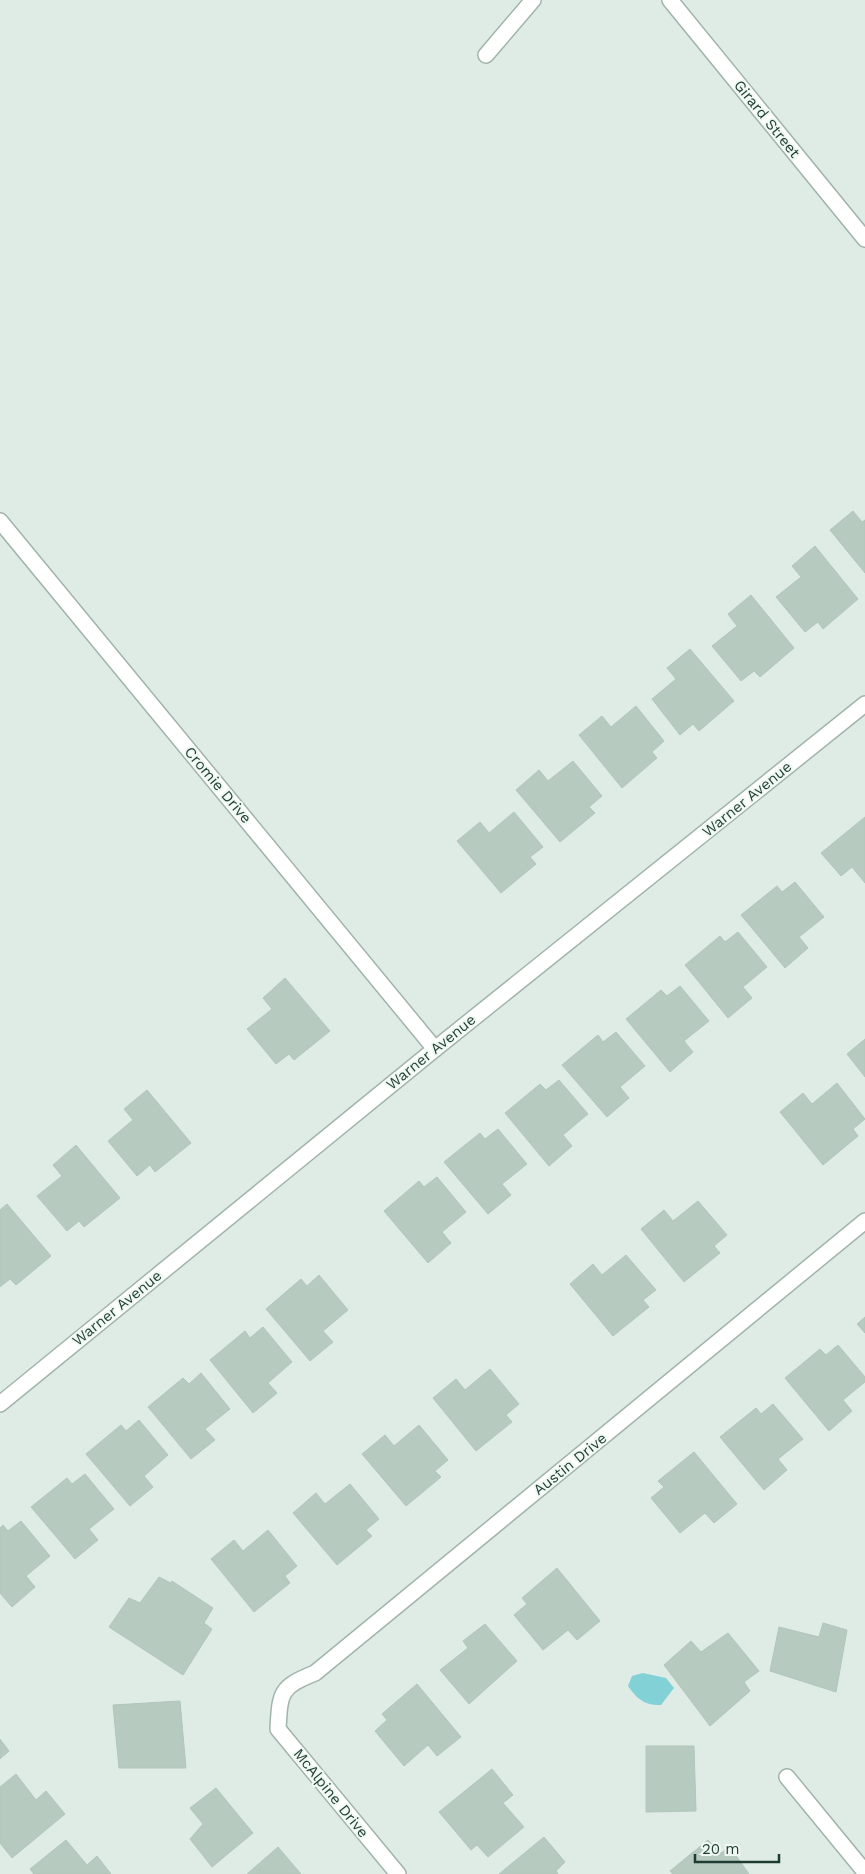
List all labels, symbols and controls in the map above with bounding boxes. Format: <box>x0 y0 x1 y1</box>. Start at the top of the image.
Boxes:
street label: Girard Street <box>730 76 804 162</box>
street label: Cromie Drive <box>181 743 255 827</box>
street label: Warner Avenue <box>699 757 795 841</box>
street label: Warner Avenue <box>383 1010 479 1094</box>
street label: Warner Avenue <box>69 1266 165 1350</box>
street label: Austin Drive <box>530 1429 610 1499</box>
street label: McAlpine Drive <box>290 1745 372 1841</box>
scale bar <box>695 1832 779 1864</box>
text: 20 m <box>702 1840 740 1858</box>

